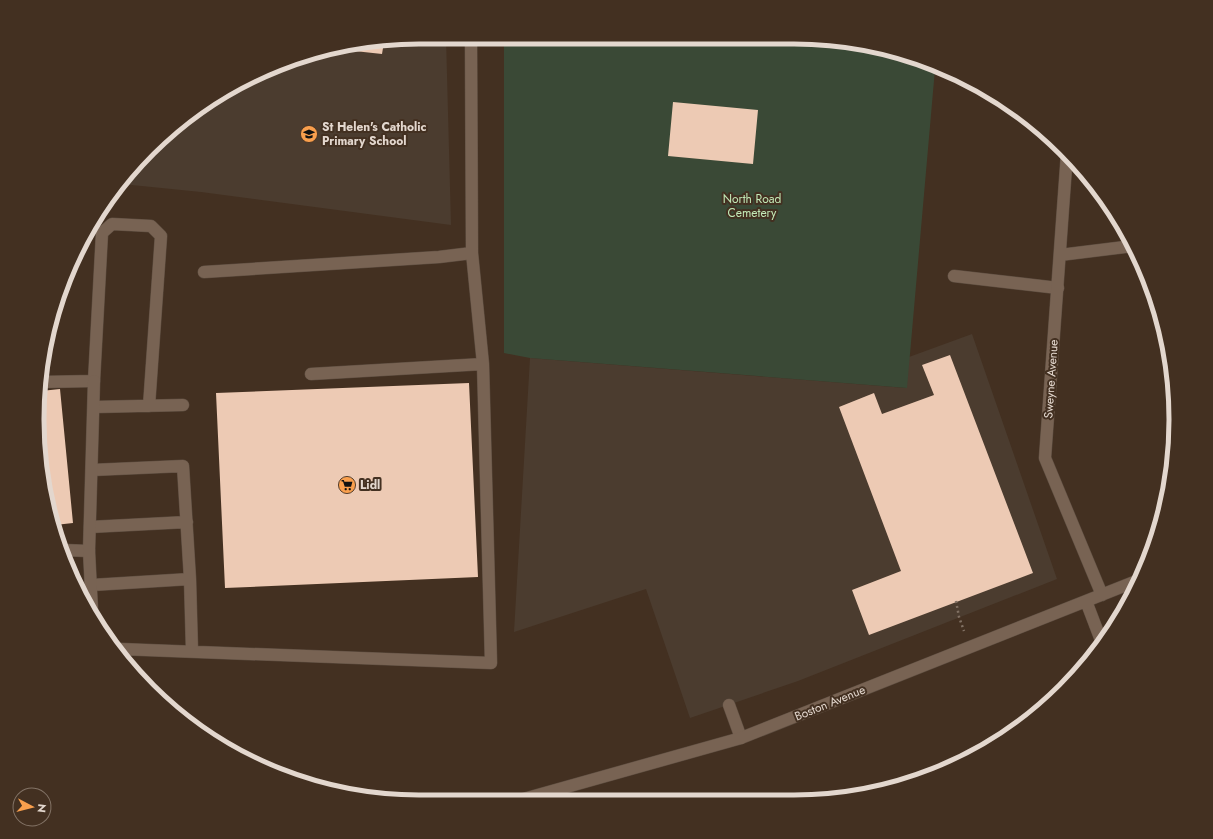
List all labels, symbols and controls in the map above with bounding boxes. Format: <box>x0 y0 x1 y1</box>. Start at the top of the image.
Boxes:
place label: St Helen's Catholic Primary School <box>322 118 427 150</box>
school or university icon: St Helen's Catholic Primary School <box>299 124 319 144</box>
park label: North Road Cemetery <box>723 190 781 222</box>
street label: Sweyne Avenue <box>1039 339 1063 419</box>
supermarket icon: Lidl <box>337 475 357 495</box>
place label: Lidl <box>360 476 380 494</box>
street label: Boston Avenue <box>792 681 868 725</box>
north arrow <box>12 787 52 827</box>
text: N <box>33 803 50 814</box>

